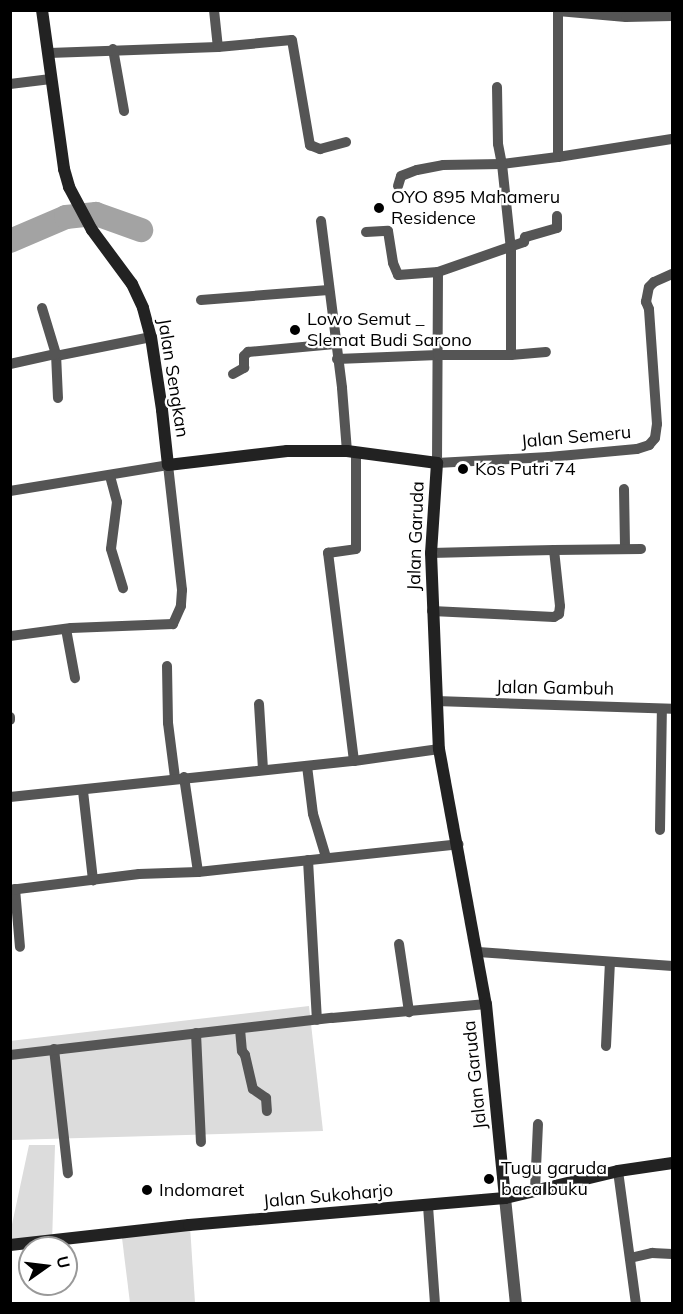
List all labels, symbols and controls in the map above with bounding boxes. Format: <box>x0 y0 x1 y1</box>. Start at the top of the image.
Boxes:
place label: OYO 895 Mahameru Residence <box>391 187 560 230</box>
marker: OYO 895 Mahameru Residence <box>372 201 386 215</box>
place label: Lowo Semut _ Slemat Budi Sarono <box>307 309 472 352</box>
street label: Jalan Sengkan <box>153 317 193 439</box>
marker: Lowo Semut _ Slemat Budi Sarono <box>288 323 302 337</box>
street label: Jalan Semeru <box>520 421 632 453</box>
place label: Kos Putri 74 <box>475 458 576 480</box>
marker: Kos Putri 74 <box>456 462 470 476</box>
street label: Jalan Garuda <box>403 481 429 591</box>
street label: Jalan Gambuh <box>496 676 614 700</box>
street label: Jalan Garuda <box>459 1019 491 1131</box>
place label: Tugu garuda baca buku <box>501 1158 607 1200</box>
marker: Tugu garuda baca buku <box>482 1172 496 1186</box>
place label: Indomaret <box>159 1179 244 1201</box>
street label: Jalan Sukoharjo <box>262 1180 394 1212</box>
marker: Indomaret <box>140 1183 154 1197</box>
north arrow <box>18 1236 78 1296</box>
text: U <box>52 1254 75 1270</box>

